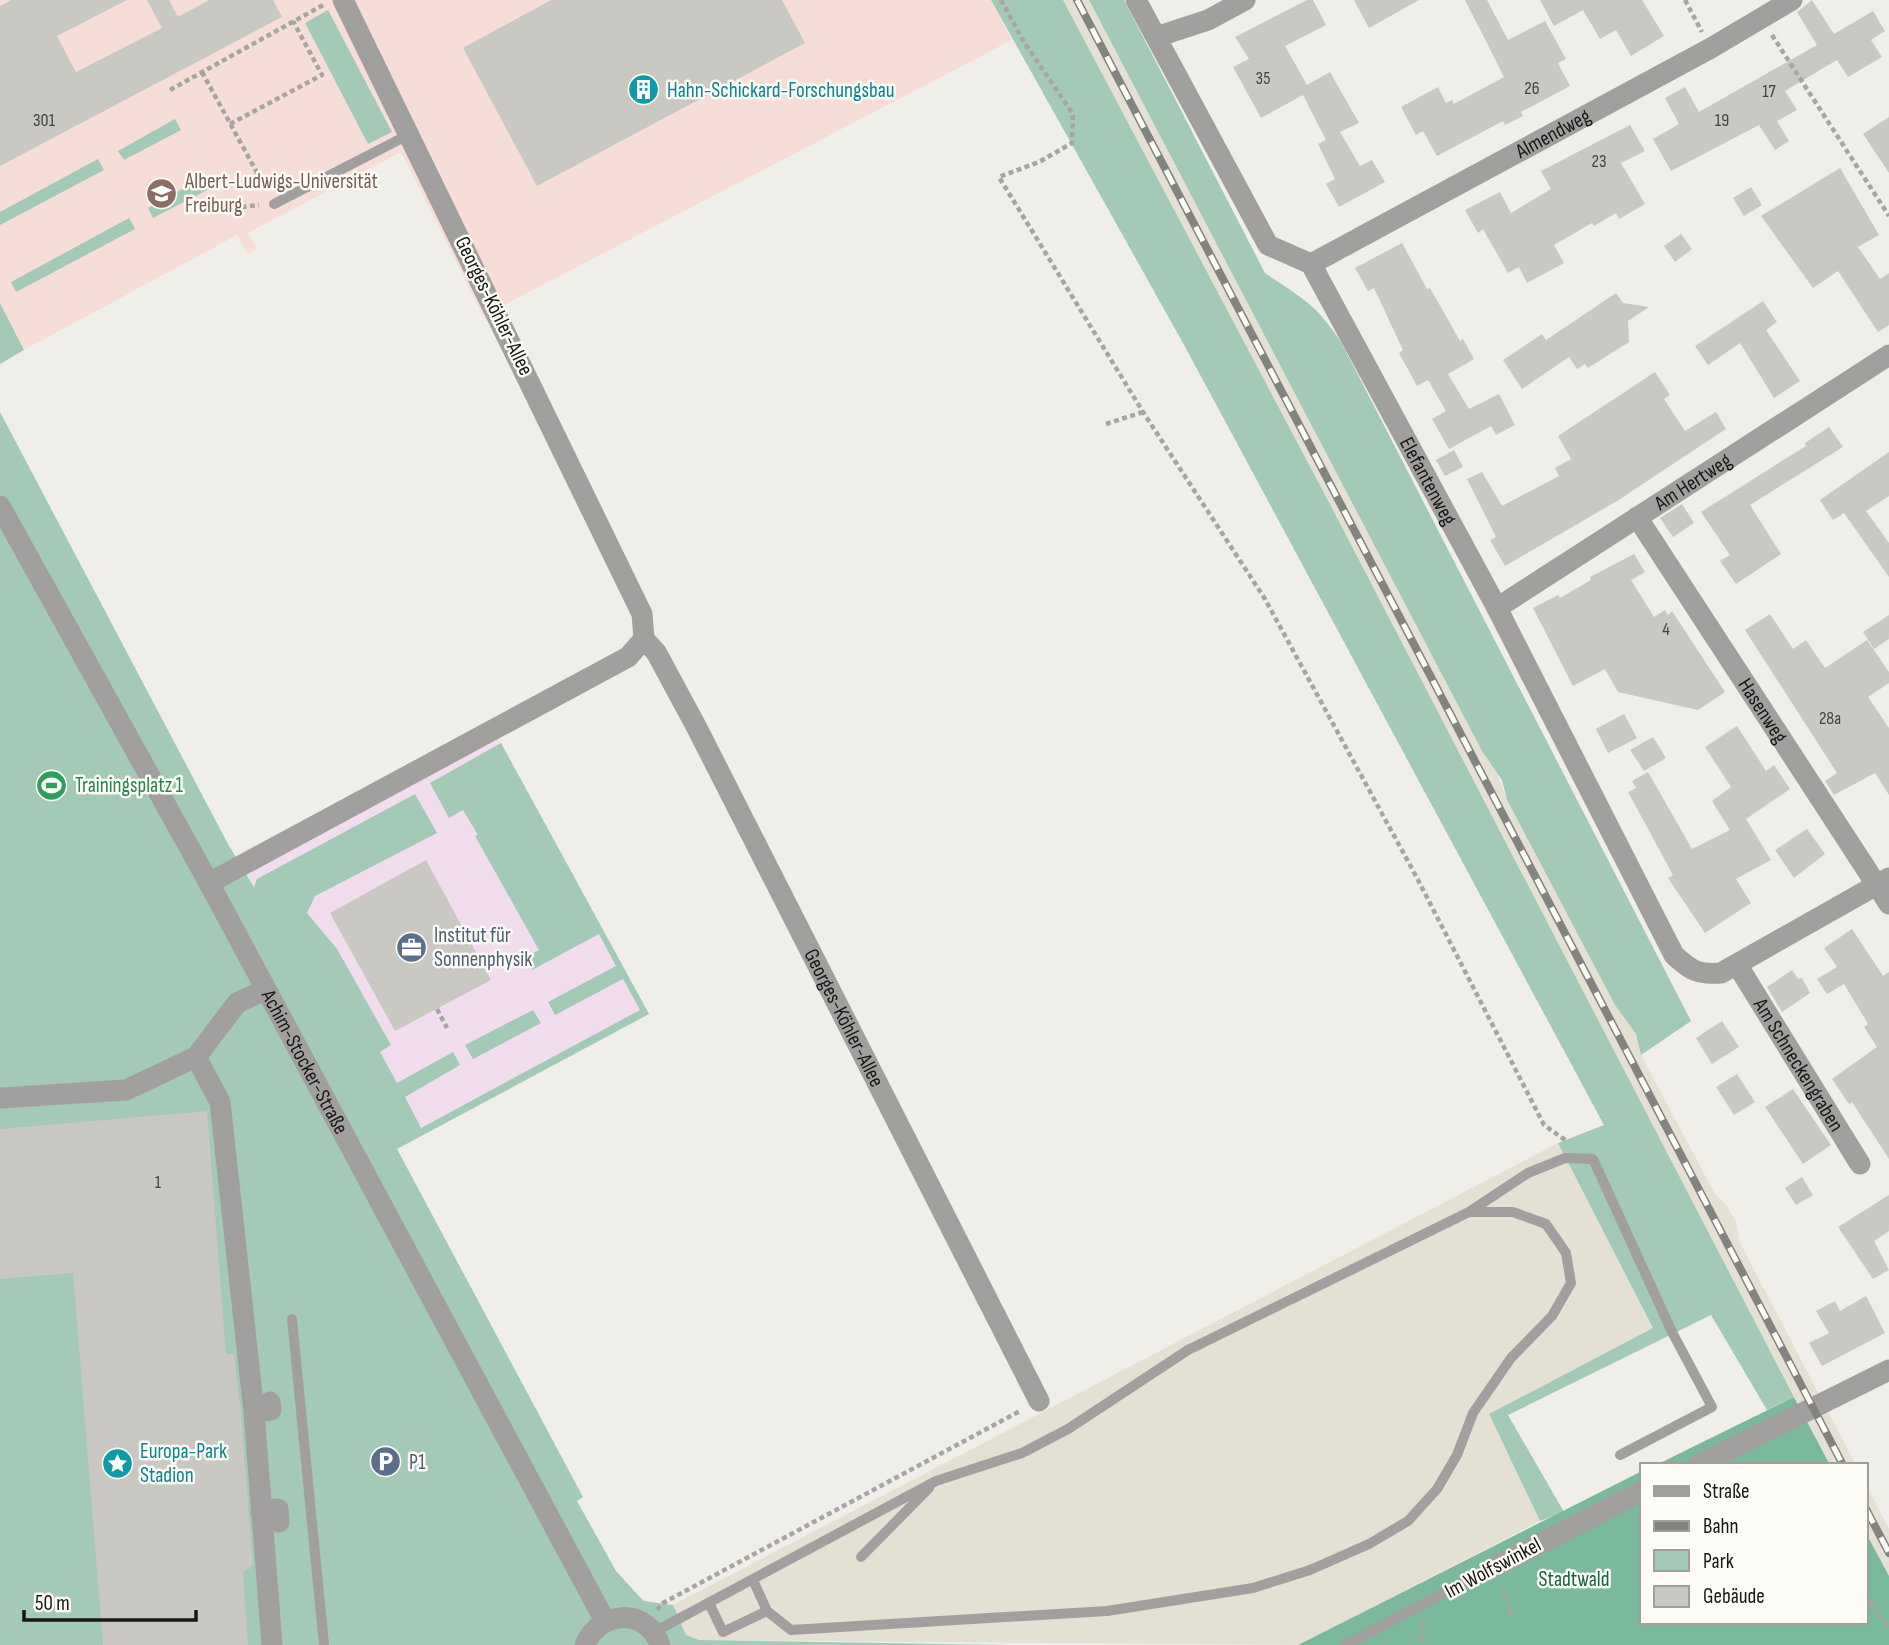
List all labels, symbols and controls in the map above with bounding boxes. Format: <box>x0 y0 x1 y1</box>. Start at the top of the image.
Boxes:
house number: 35 <box>1256 68 1270 89</box>
building icon: Hahn-Schickard-Forschungsbau <box>627 73 661 107</box>
place label: Hahn-Schickard-Forschungsbau <box>667 78 895 103</box>
house number: 26 <box>1524 78 1540 99</box>
house number: 17 <box>1762 81 1777 102</box>
street label: Almendweg <box>1510 103 1595 164</box>
house number: 301 <box>33 110 56 131</box>
house number: 19 <box>1715 110 1729 131</box>
house number: 23 <box>1592 151 1607 172</box>
place label: Albert-Ludwigs-Universität Freiburg <box>184 169 378 218</box>
school or university icon: Albert-Ludwigs-Universität Freiburg <box>145 176 179 210</box>
street label: Georges-Köhler-Allee <box>450 232 538 380</box>
street label: Elefantenweg <box>1394 433 1462 529</box>
street label: Am Hertweg <box>1649 448 1736 516</box>
house number: 4 <box>1662 619 1670 640</box>
street label: Hasenweg <box>1733 673 1793 748</box>
house number: 28a <box>1819 708 1841 729</box>
sports icon: Trainingsplatz 1 <box>35 768 69 802</box>
place label: Trainingsplatz 1 <box>75 773 184 798</box>
place label: Institut für Sonnenphysik <box>434 923 532 972</box>
office icon: Institut für Sonnenphysik <box>394 930 428 964</box>
street label: Georges-Köhler-Allee <box>799 944 890 1091</box>
street label: Achim-Stocker-Straße <box>256 984 354 1138</box>
street label: Am Schneckengraben <box>1748 993 1849 1136</box>
house number: 1 <box>155 1172 162 1193</box>
place label: Europa-Park Stadion <box>140 1439 227 1488</box>
parking icon: P1 <box>369 1445 403 1479</box>
place icon: Europa-Park Stadion <box>100 1446 134 1480</box>
place label: P1 <box>409 1450 426 1475</box>
legend <box>1640 1463 1868 1624</box>
text: Straße <box>1703 1479 1749 1504</box>
text: Bahn <box>1703 1514 1738 1539</box>
street label: Im Wolfswinkel <box>1441 1532 1545 1604</box>
text: Park <box>1703 1549 1734 1574</box>
park label: Stadtwald <box>1539 1567 1609 1592</box>
scale bar <box>24 1578 196 1622</box>
text: Gebäude <box>1703 1584 1765 1609</box>
text: 50 m <box>35 1591 70 1616</box>

